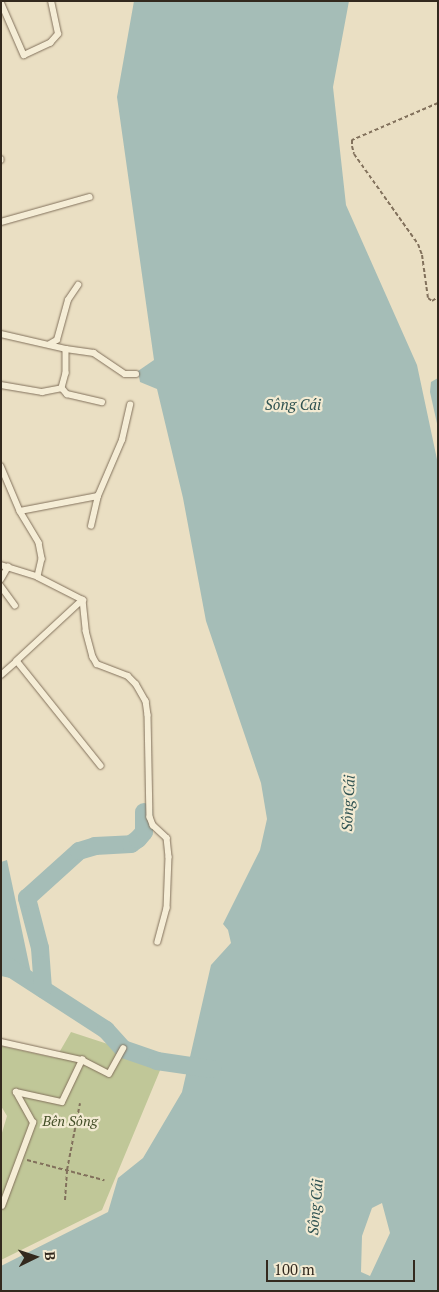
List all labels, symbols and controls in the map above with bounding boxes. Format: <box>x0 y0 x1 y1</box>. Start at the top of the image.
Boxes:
water label: Sông Cái <box>265 396 321 414</box>
water label: Sông Cái <box>338 774 358 832</box>
park label: Bên Sông <box>42 1113 98 1129</box>
water label: Sông Cái <box>304 1178 326 1236</box>
north arrow <box>10 1232 60 1282</box>
scale bar <box>269 1250 418 1282</box>
text: B <box>41 1251 60 1261</box>
text: 100 m <box>274 1259 315 1279</box>

